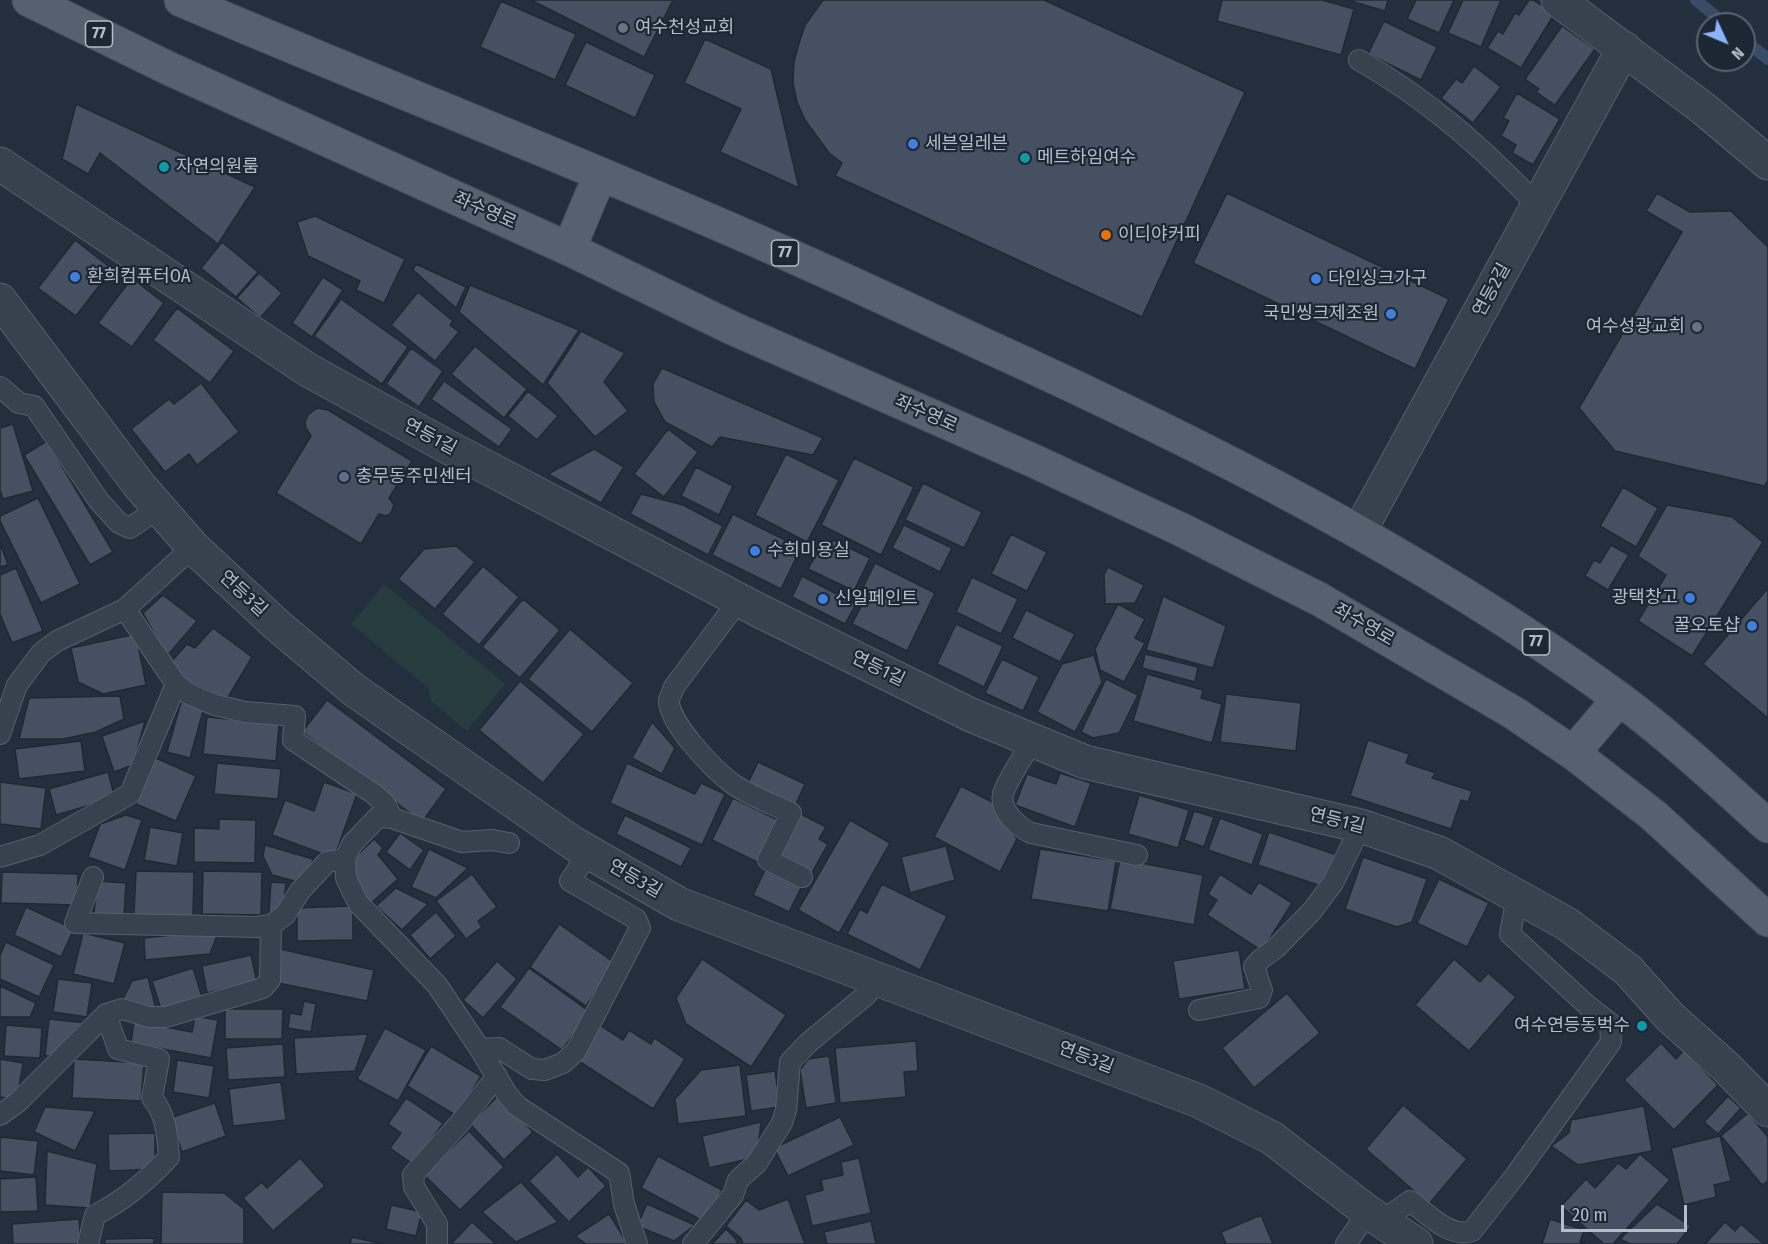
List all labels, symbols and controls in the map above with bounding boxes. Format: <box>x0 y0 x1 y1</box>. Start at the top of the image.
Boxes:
north arrow <box>1696 12 1756 72</box>
place label: 여수천성교회 <box>635 17 734 39</box>
road number: 77 <box>86 21 112 47</box>
marker: 여수천성교회 <box>616 21 630 35</box>
text: N <box>1728 43 1748 64</box>
place label: 세븐일레븐 <box>925 133 1008 155</box>
marker: 세븐일레븐 <box>906 137 920 151</box>
place label: 메트하임여수 <box>1037 147 1136 169</box>
marker: 메트하임여수 <box>1018 151 1032 165</box>
place label: 자연의원룸 <box>176 156 259 178</box>
marker: 자연의원룸 <box>157 160 171 174</box>
street label: 좌수영로 <box>450 188 520 234</box>
place label: 이디야커피 <box>1118 224 1201 246</box>
marker: 이디야커피 <box>1099 228 1113 242</box>
road number: 77 <box>772 240 798 266</box>
street label: 연등2길 <box>1469 260 1515 320</box>
place label: 환희컴퓨터OA <box>87 266 190 288</box>
place label: 다인싱크가구 <box>1328 268 1427 290</box>
marker: 환희컴퓨터OA <box>68 270 82 284</box>
marker: 다인싱크가구 <box>1309 272 1323 286</box>
place label: 국민씽크제조원 <box>1263 303 1379 325</box>
marker: 국민씽크제조원 <box>1384 307 1398 321</box>
place label: 여수성광교회 <box>1586 316 1685 338</box>
marker: 여수성광교회 <box>1690 320 1704 334</box>
street label: 좌수영로 <box>891 391 961 437</box>
street label: 연등1길 <box>400 414 460 460</box>
place label: 충무동주민센터 <box>356 466 472 488</box>
marker: 충무동주민센터 <box>337 470 351 484</box>
place label: 수희미용실 <box>767 540 850 562</box>
marker: 수희미용실 <box>748 544 762 558</box>
street label: 연등3길 <box>214 566 272 622</box>
place label: 광택창고 <box>1612 587 1678 609</box>
place label: 신일페인트 <box>835 588 918 610</box>
marker: 광택창고 <box>1683 591 1697 605</box>
marker: 신일페인트 <box>816 592 830 606</box>
street label: 좌수영로 <box>1330 599 1398 651</box>
place label: 꿀오토샵 <box>1674 615 1740 637</box>
marker: 꿀오토샵 <box>1745 619 1759 633</box>
road number: 77 <box>1522 629 1550 655</box>
street label: 연등1길 <box>848 647 908 691</box>
street label: 연등1길 <box>1307 804 1367 838</box>
street label: 연등3길 <box>605 855 665 903</box>
place label: 여수연등동벅수 <box>1514 1015 1630 1037</box>
marker: 여수연등동벅수 <box>1635 1019 1649 1033</box>
street label: 연등3길 <box>1055 1038 1117 1078</box>
scale bar <box>1564 1193 1690 1231</box>
text: 20 m <box>1572 1204 1607 1226</box>

